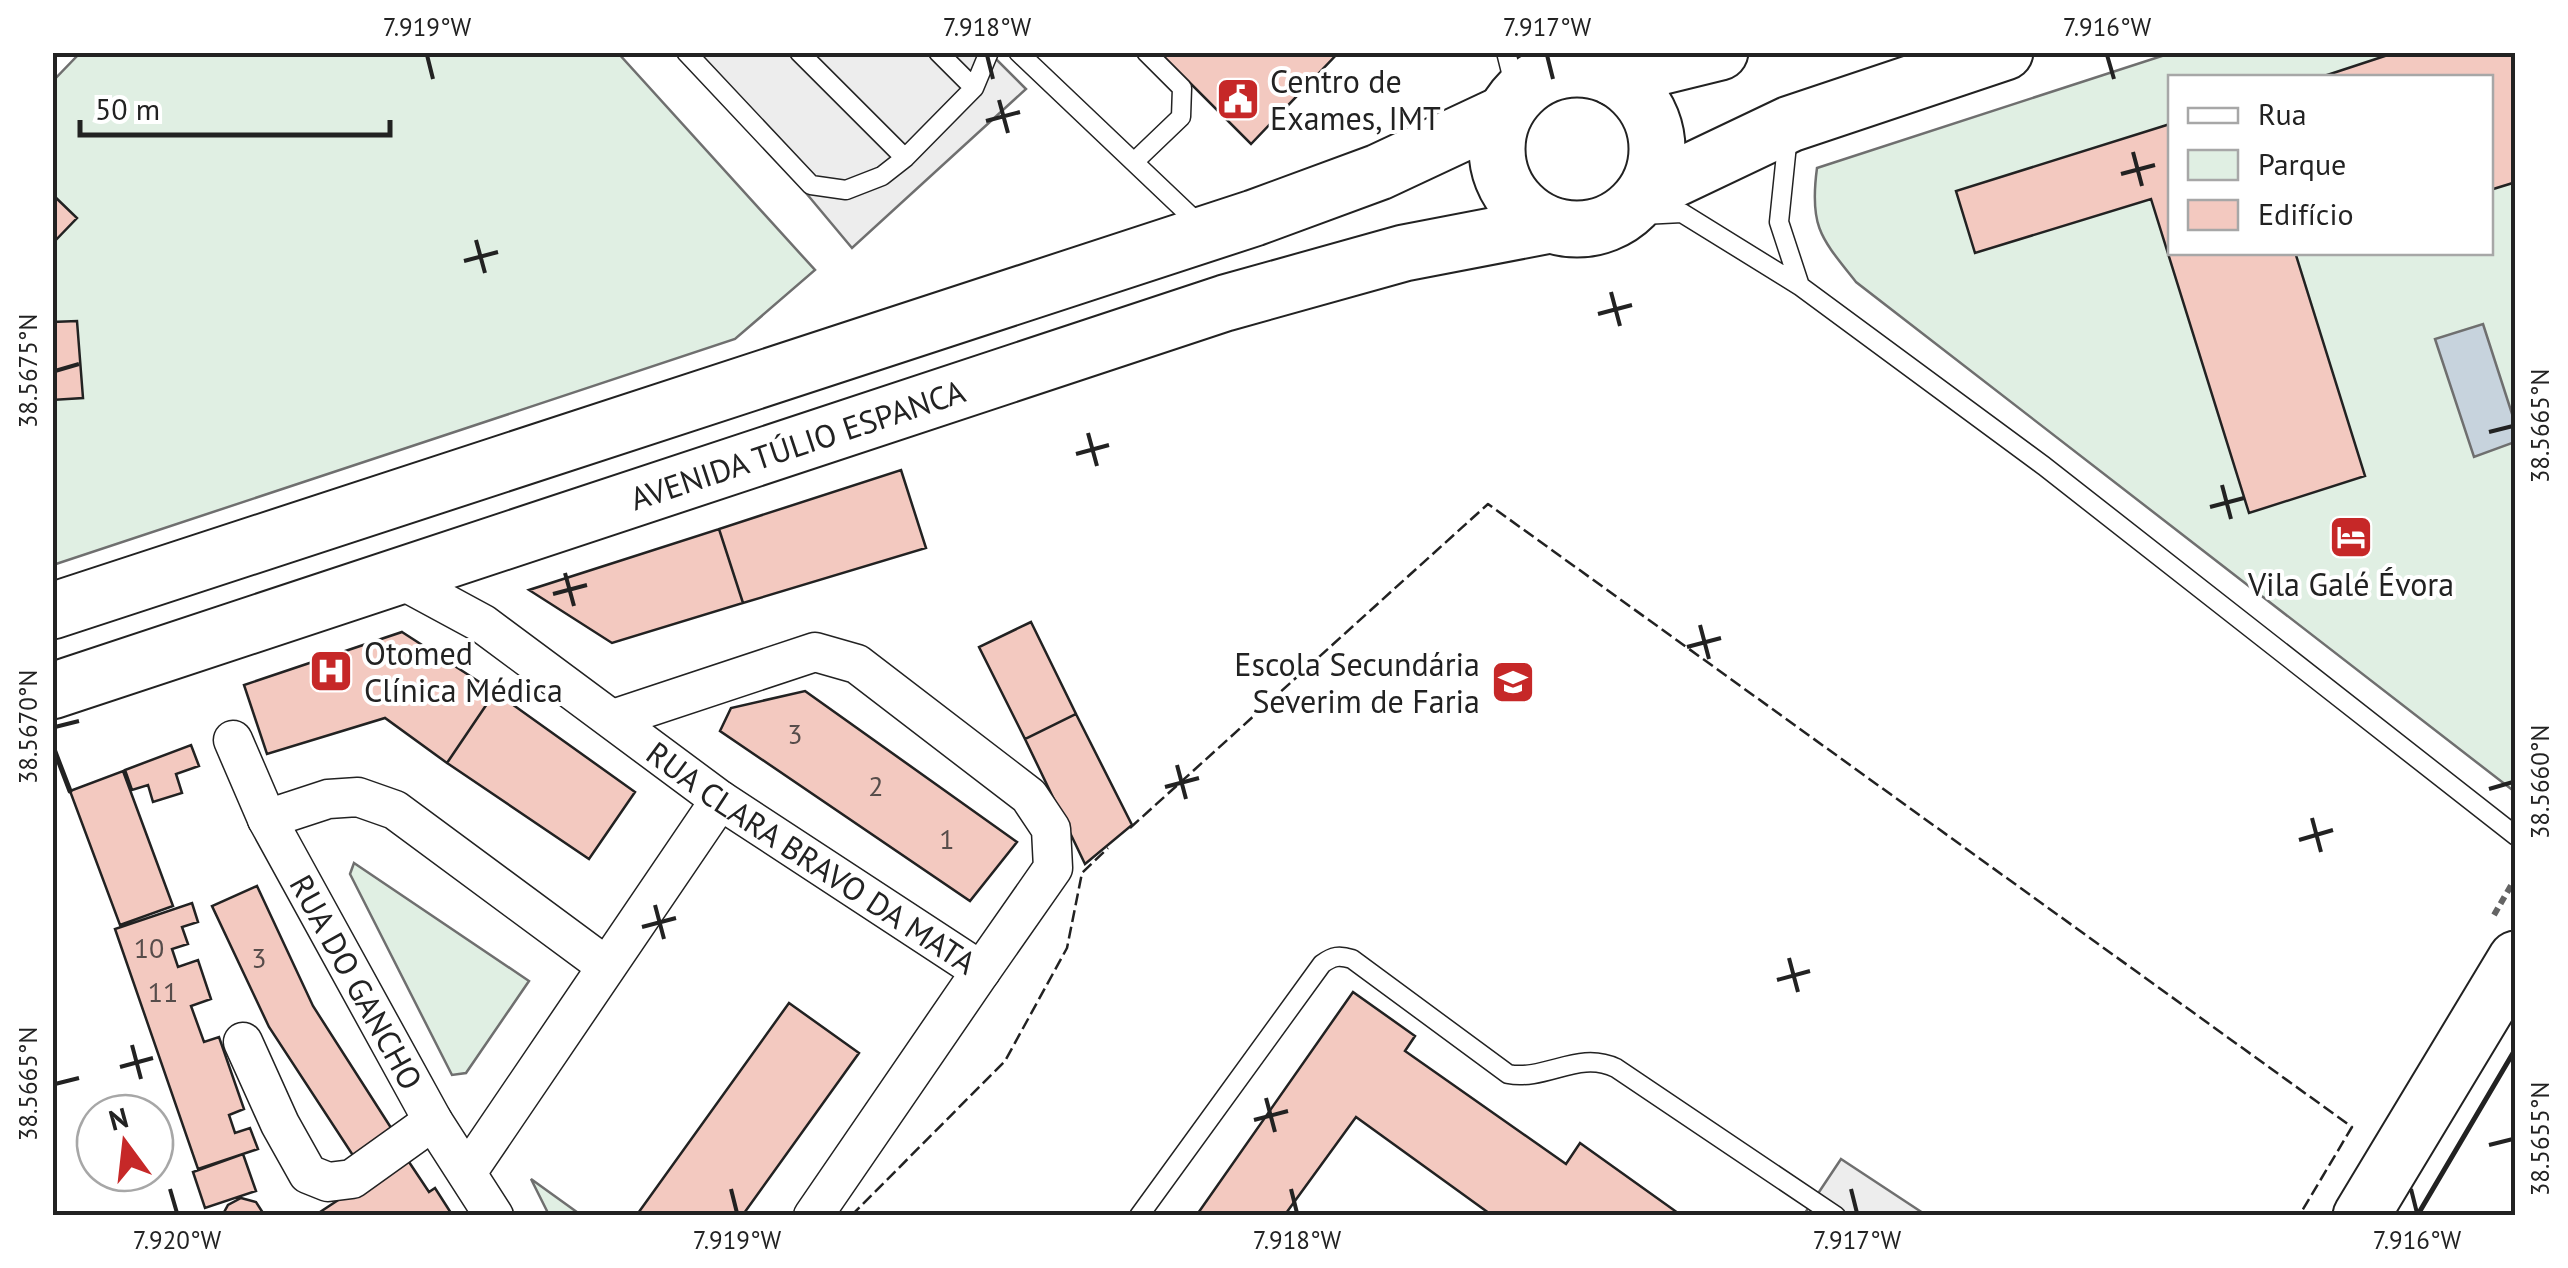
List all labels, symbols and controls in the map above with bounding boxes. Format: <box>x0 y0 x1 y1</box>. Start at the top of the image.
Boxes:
text: 7.919°W <box>383 11 472 43</box>
text: 7.918°W <box>943 11 1032 43</box>
text: 7.917°W <box>1503 11 1592 43</box>
text: 7.916°W <box>2063 11 2152 43</box>
place label: Centro de Exames, IMT <box>1270 60 1441 139</box>
scale bar <box>80 75 390 137</box>
legend <box>2168 75 2493 255</box>
public building icon: Centro de Exames, IMT <box>1215 76 1261 122</box>
text: 50 m <box>95 89 160 128</box>
text: Rua <box>2258 94 2307 133</box>
text: Parque <box>2258 144 2346 183</box>
text: Edifício <box>2258 194 2354 233</box>
text: 38.5675°N <box>12 314 44 428</box>
text: 38.5665°N <box>2524 369 2556 483</box>
street label: AVENIDA TÚLIO ESPANCA <box>625 370 970 519</box>
hotel icon: Vila Galé Évora <box>2328 514 2374 560</box>
place label: Vila Galé Évora <box>2247 563 2454 605</box>
place label: Otomed Clínica Médica <box>364 632 563 711</box>
place label: Escola Secundária Severim de Faria <box>1234 643 1480 722</box>
hospital icon: Otomed Clínica Médica <box>308 648 354 694</box>
school or university icon: Escola Secundária Severim de Faria <box>1490 659 1536 705</box>
text: 38.5670°N <box>12 670 44 784</box>
house number: 3 <box>787 715 803 752</box>
text: 38.5660°N <box>2524 725 2556 839</box>
street label: RUA CLARA BRAVO DA MATA <box>638 732 985 983</box>
house number: 2 <box>868 767 884 804</box>
house number: 1 <box>939 820 955 857</box>
street label: RUA DO GANCHO <box>281 867 433 1097</box>
house number: 10 <box>134 929 164 966</box>
house number: 3 <box>251 939 267 976</box>
house number: 11 <box>148 973 178 1010</box>
text: 38.5665°N <box>12 1027 44 1141</box>
text: 38.5655°N <box>2524 1082 2556 1196</box>
north arrow <box>75 1093 175 1193</box>
text: N <box>105 1098 132 1139</box>
text: 7.920°W <box>133 1224 222 1256</box>
text: 7.919°W <box>693 1224 782 1256</box>
text: 7.918°W <box>1253 1224 1342 1256</box>
text: 7.917°W <box>1813 1224 1902 1256</box>
text: 7.916°W <box>2373 1224 2462 1256</box>

